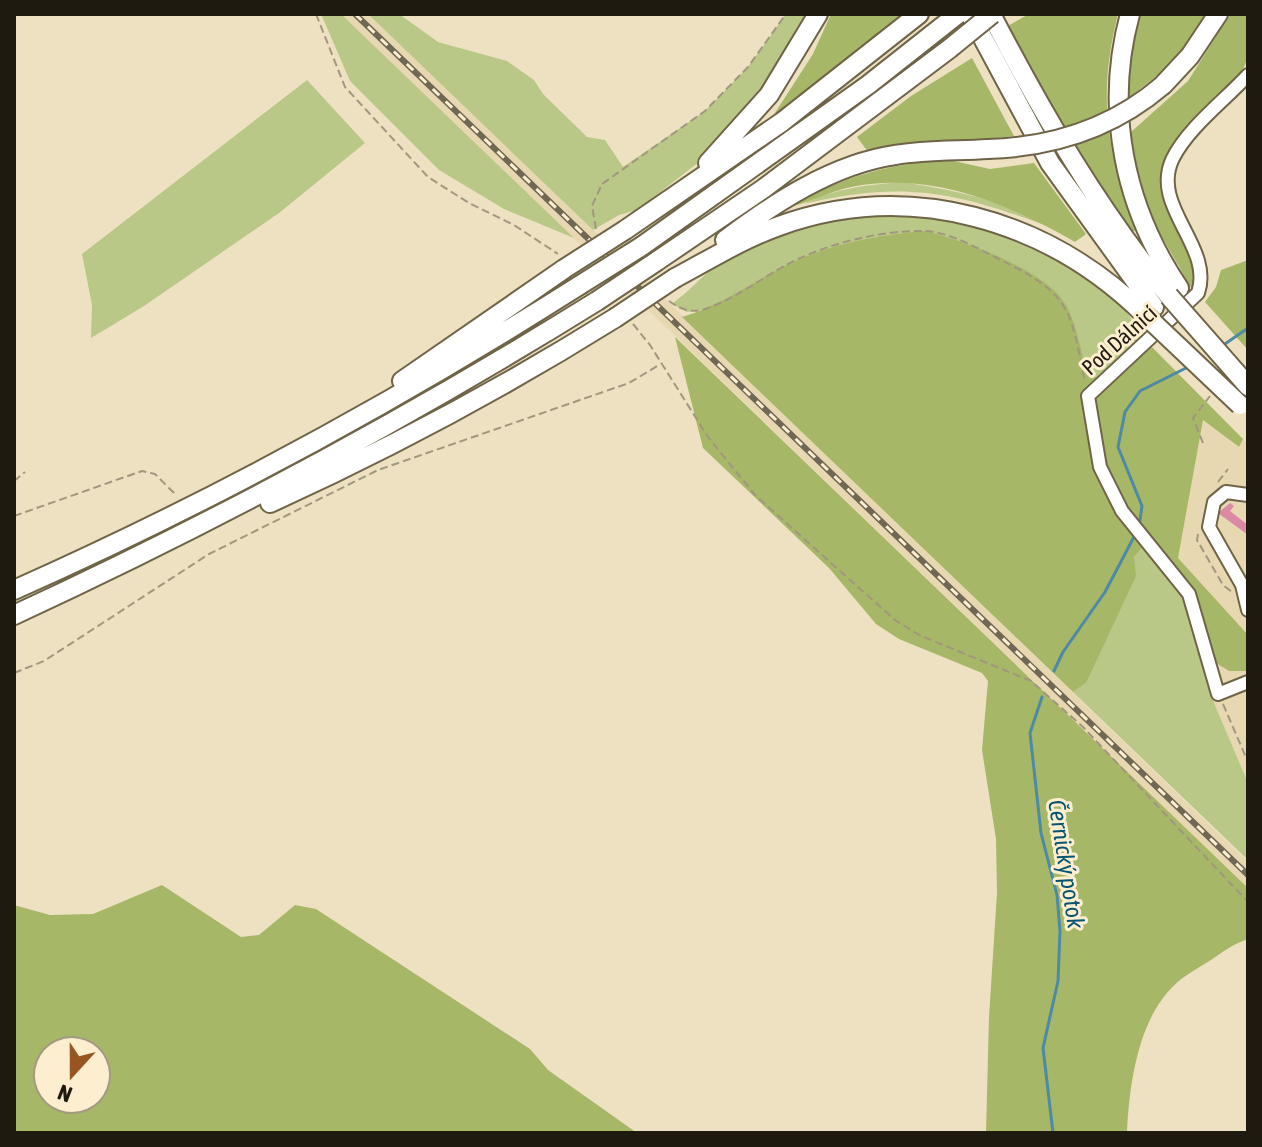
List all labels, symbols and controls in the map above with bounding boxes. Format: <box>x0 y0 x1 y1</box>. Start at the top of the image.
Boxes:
street label: Pod Dálnicí <box>1076 300 1162 380</box>
water label: Černický potok <box>1043 798 1090 931</box>
north arrow <box>32 1035 112 1115</box>
text: N <box>54 1079 76 1108</box>

